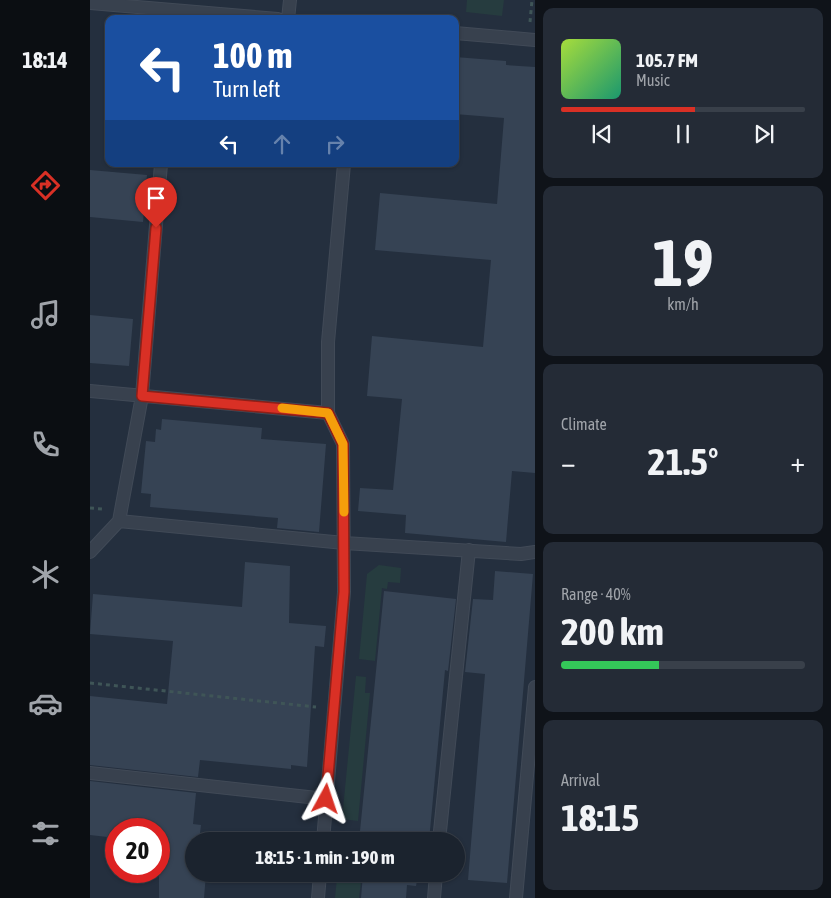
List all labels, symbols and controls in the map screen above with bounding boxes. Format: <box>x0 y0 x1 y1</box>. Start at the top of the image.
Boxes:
icon: left <box>130 35 195 100</box>
text: 100 m <box>213 35 292 75</box>
text: 18:14 <box>22 47 68 73</box>
text: 105.7 FM <box>636 49 698 71</box>
text: Music <box>636 71 670 89</box>
text: Turn left <box>213 76 280 102</box>
icon: previous <box>588 120 616 148</box>
icon: pause <box>669 120 697 148</box>
icon: next <box>750 120 778 148</box>
icon: left <box>215 130 243 158</box>
icon: ahead <box>268 130 296 158</box>
icon: right <box>321 130 349 158</box>
icon: directions <box>28 168 63 203</box>
pin <box>135 177 177 228</box>
icon: arrive <box>142 184 170 212</box>
text: 19 <box>652 225 714 300</box>
text: km/h <box>667 295 699 313</box>
icon: music <box>28 297 63 332</box>
text: Climate <box>561 415 607 433</box>
icon: phone <box>28 427 63 462</box>
text: 21.5° <box>648 440 718 483</box>
text: − <box>561 446 576 478</box>
text: + <box>790 446 805 478</box>
icon: climate <box>28 557 63 592</box>
text: Range · 40% <box>561 585 631 603</box>
text: 200 km <box>561 610 664 653</box>
icon: car <box>28 686 63 721</box>
text: Arrival <box>561 771 600 789</box>
position arrow <box>299 772 351 824</box>
text: 18:15 <box>561 796 639 839</box>
icon: filters <box>28 816 63 851</box>
speed limit sign: 20 <box>105 818 170 883</box>
text: 18:15 · 1 min · 190 m <box>255 846 395 868</box>

